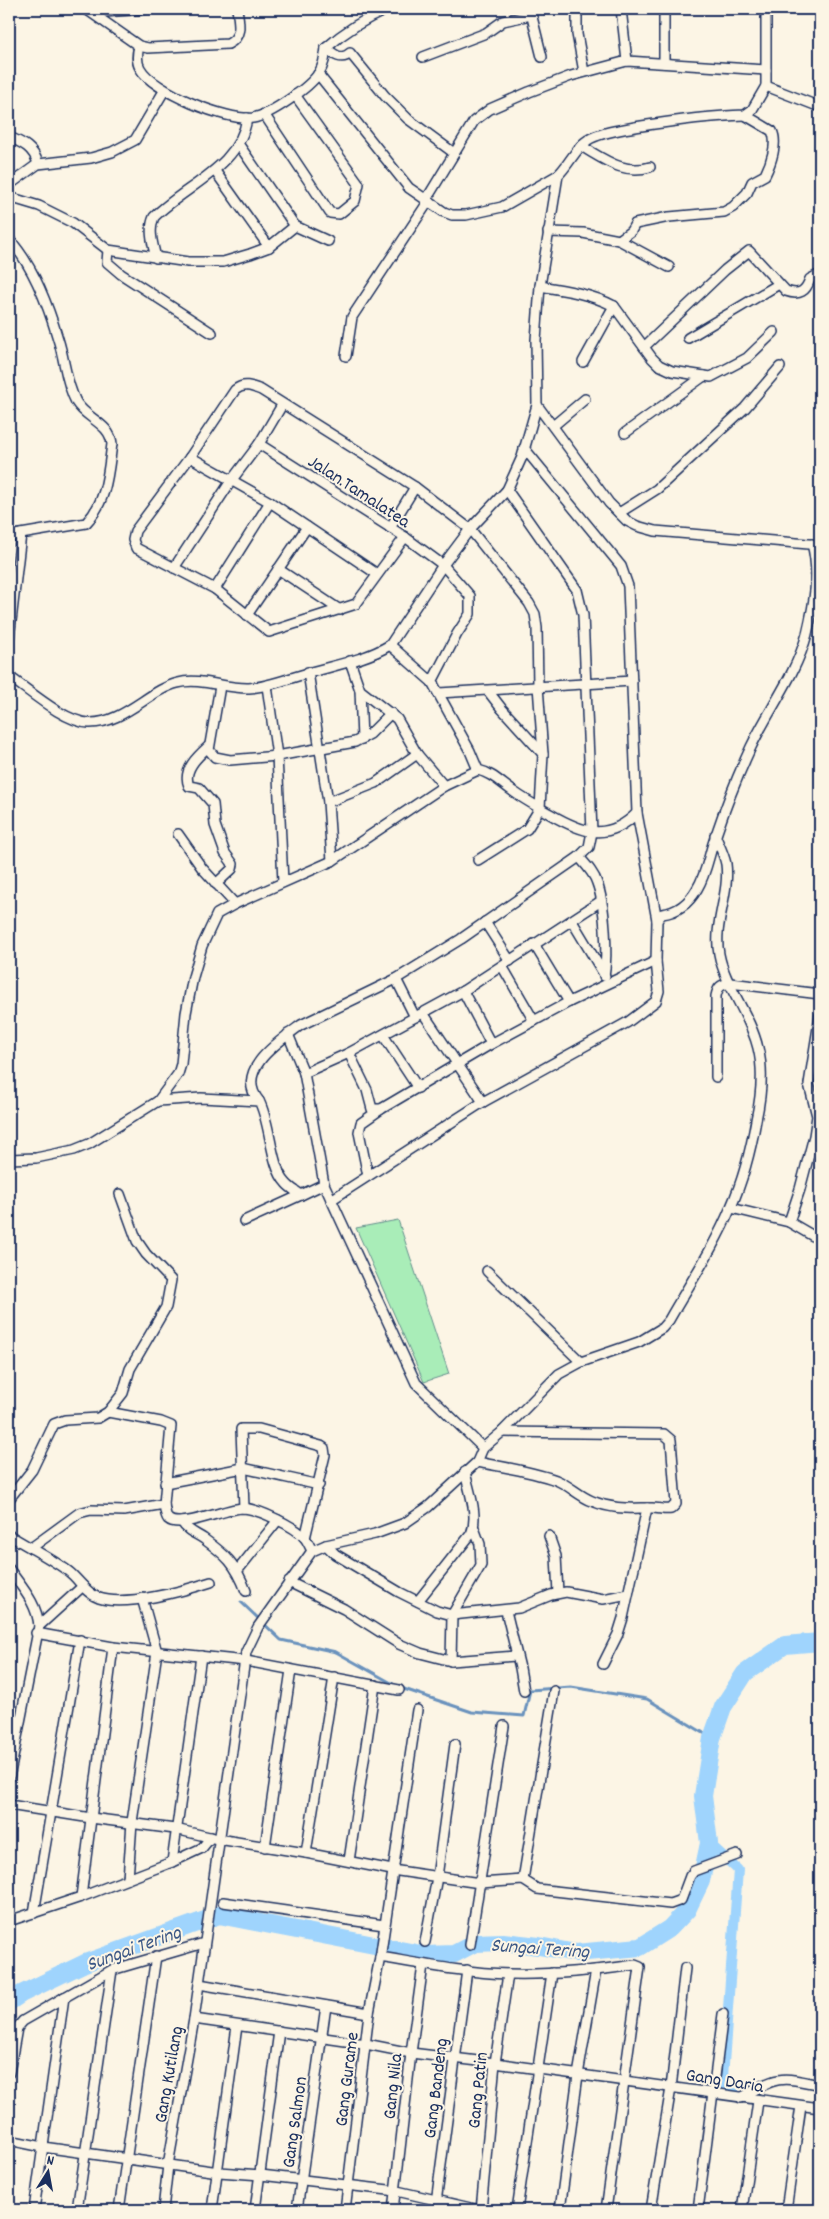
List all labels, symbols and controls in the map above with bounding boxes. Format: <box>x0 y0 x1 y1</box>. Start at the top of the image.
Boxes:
street label: Jalan.Tamalatea <box>302 450 416 537</box>
water label: Sungai Tering <box>83 1919 186 1980</box>
water label: Sungai Tering <box>489 1933 591 1967</box>
street label: Gang Kutilang <box>149 2024 192 2125</box>
street label: Gang Gurame <box>329 2031 368 2128</box>
street label: Gang Bandeng <box>418 2037 457 2140</box>
street label: Gang Nila <box>378 2051 411 2121</box>
street label: Gang Patin <box>462 2051 497 2130</box>
street label: Gang Daria <box>684 2063 766 2102</box>
street label: Gang Salmon <box>277 2075 316 2170</box>
north arrow <box>22 2146 72 2196</box>
text: N <box>45 2151 55 2172</box>

